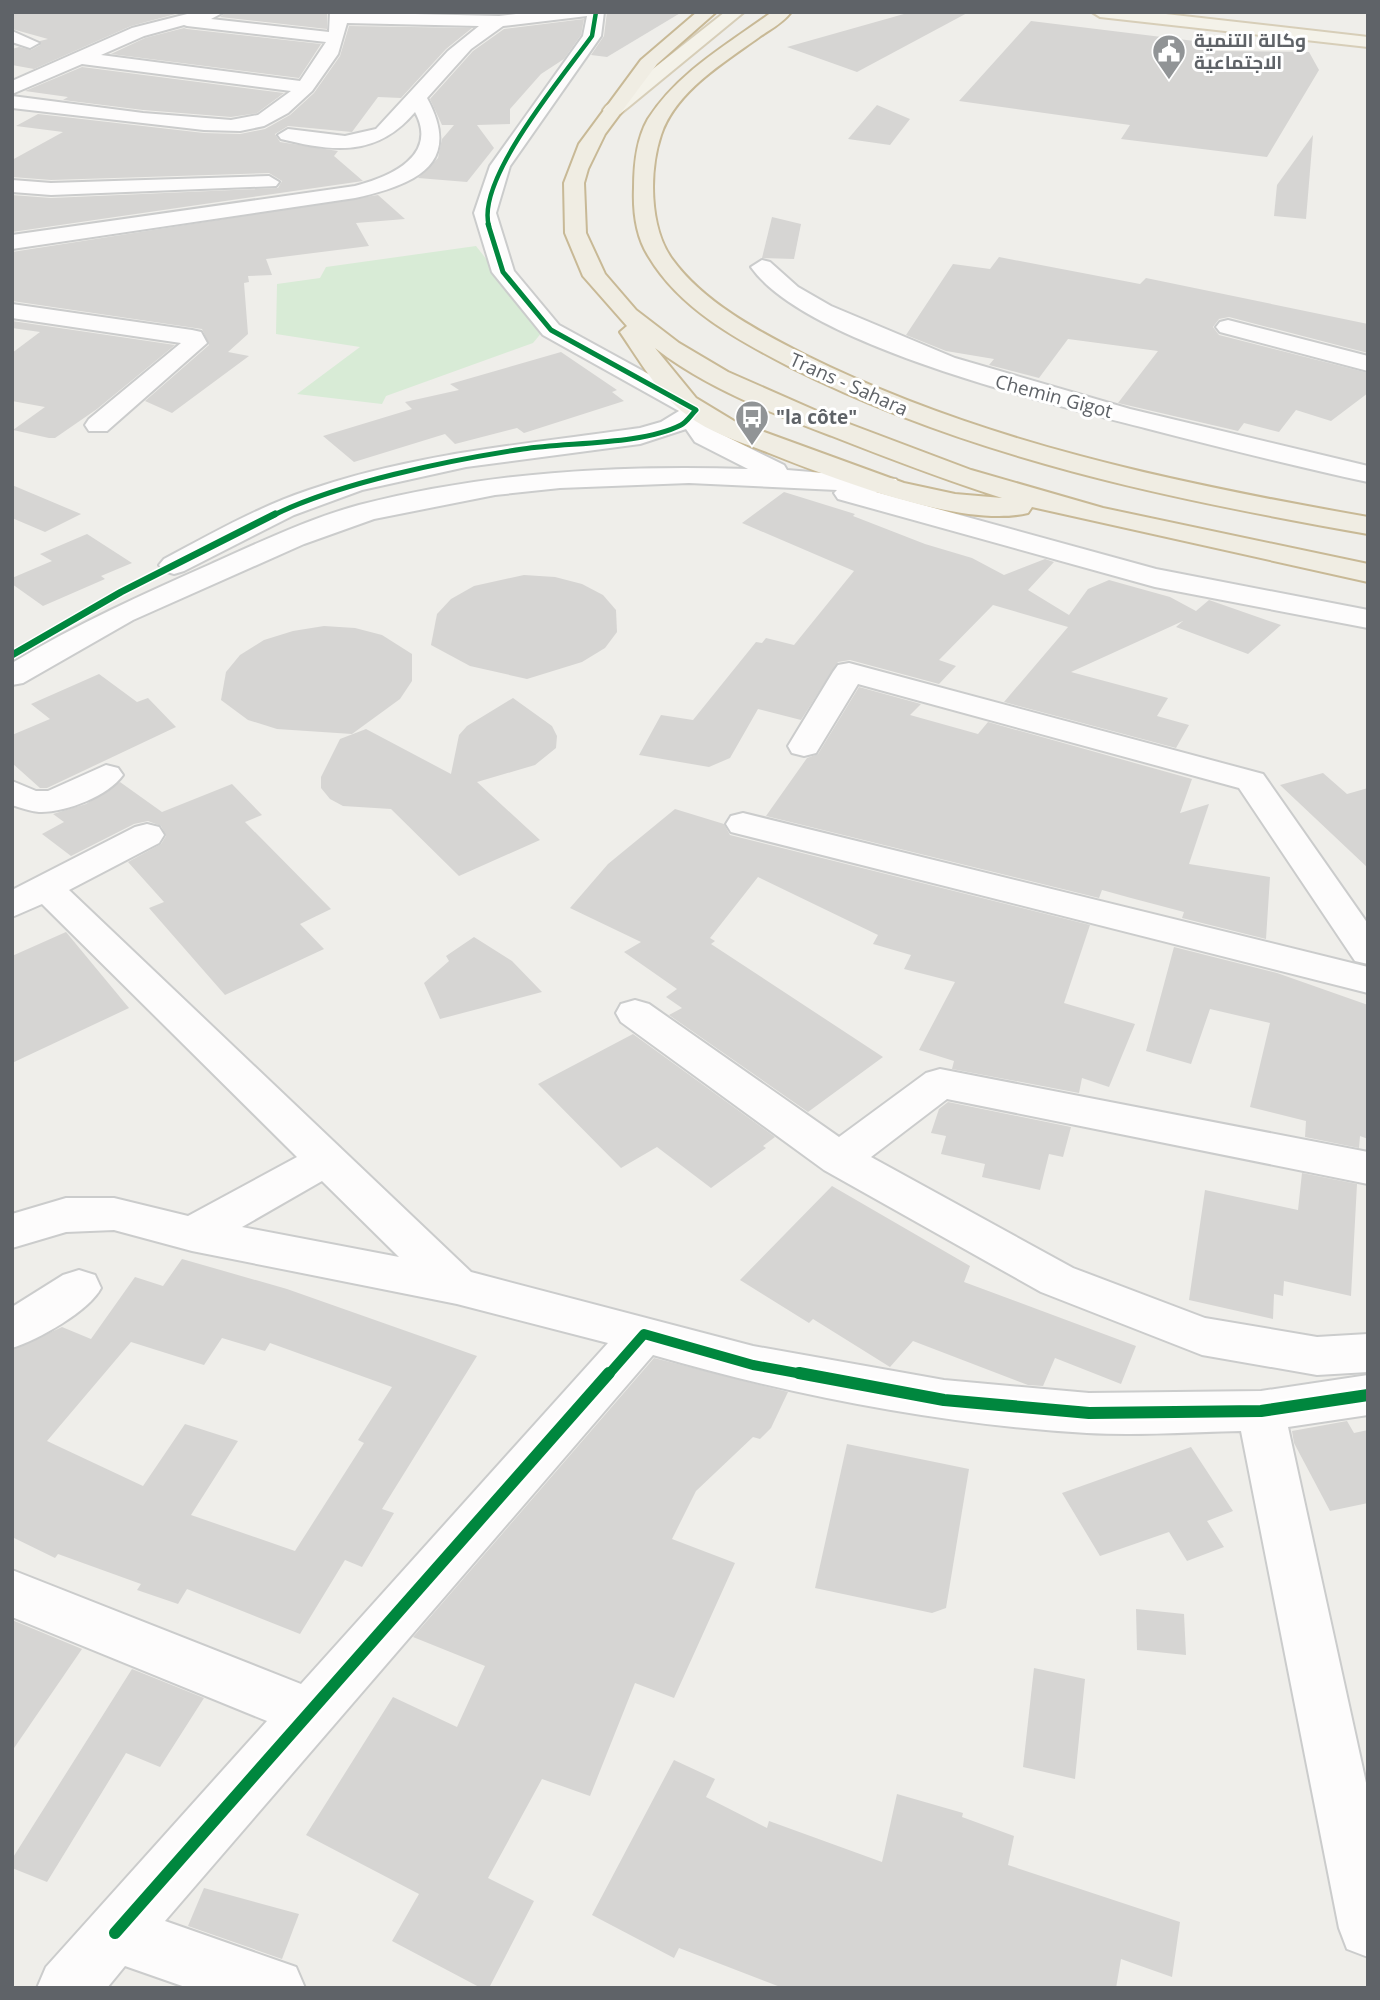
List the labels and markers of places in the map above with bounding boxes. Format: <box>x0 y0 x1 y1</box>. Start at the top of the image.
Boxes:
place label: وكالة التنمية الاجتماعية <box>1194 27 1306 75</box>
public building icon: وكالة التنمية الاجتماعية <box>1150 32 1188 81</box>
bus stop icon: "la côte" <box>733 398 771 447</box>
place label: "la côte" <box>776 404 857 430</box>

